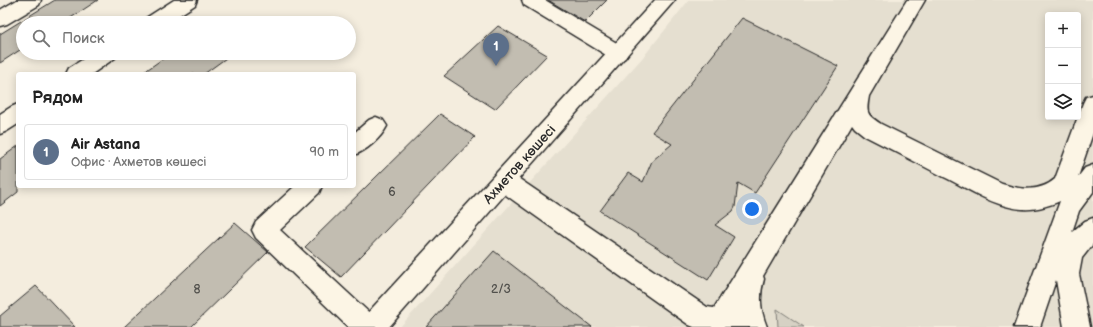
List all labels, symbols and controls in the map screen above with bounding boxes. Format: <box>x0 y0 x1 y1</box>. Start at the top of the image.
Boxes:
map controls <box>1045 12 1081 120</box>
button: + <box>1045 12 1081 48</box>
search box <box>16 16 356 60</box>
icon: search <box>30 27 52 49</box>
text: Поиск <box>62 29 105 48</box>
pin: 1 <box>483 33 509 66</box>
button: − <box>1045 48 1081 84</box>
button: layers <box>1045 84 1081 120</box>
text: Рядом <box>32 88 83 108</box>
street label: Ахметов көшесі <box>479 121 559 208</box>
text: Air Astana <box>71 135 140 154</box>
text: 1 <box>43 144 49 160</box>
text: 90 m <box>310 144 339 160</box>
text: Офис · Ахметов көшесі <box>71 154 207 170</box>
house number: 6 <box>388 185 396 200</box>
your location <box>742 199 762 219</box>
house number: 8 <box>194 282 201 297</box>
house number: 2/3 <box>491 282 511 297</box>

